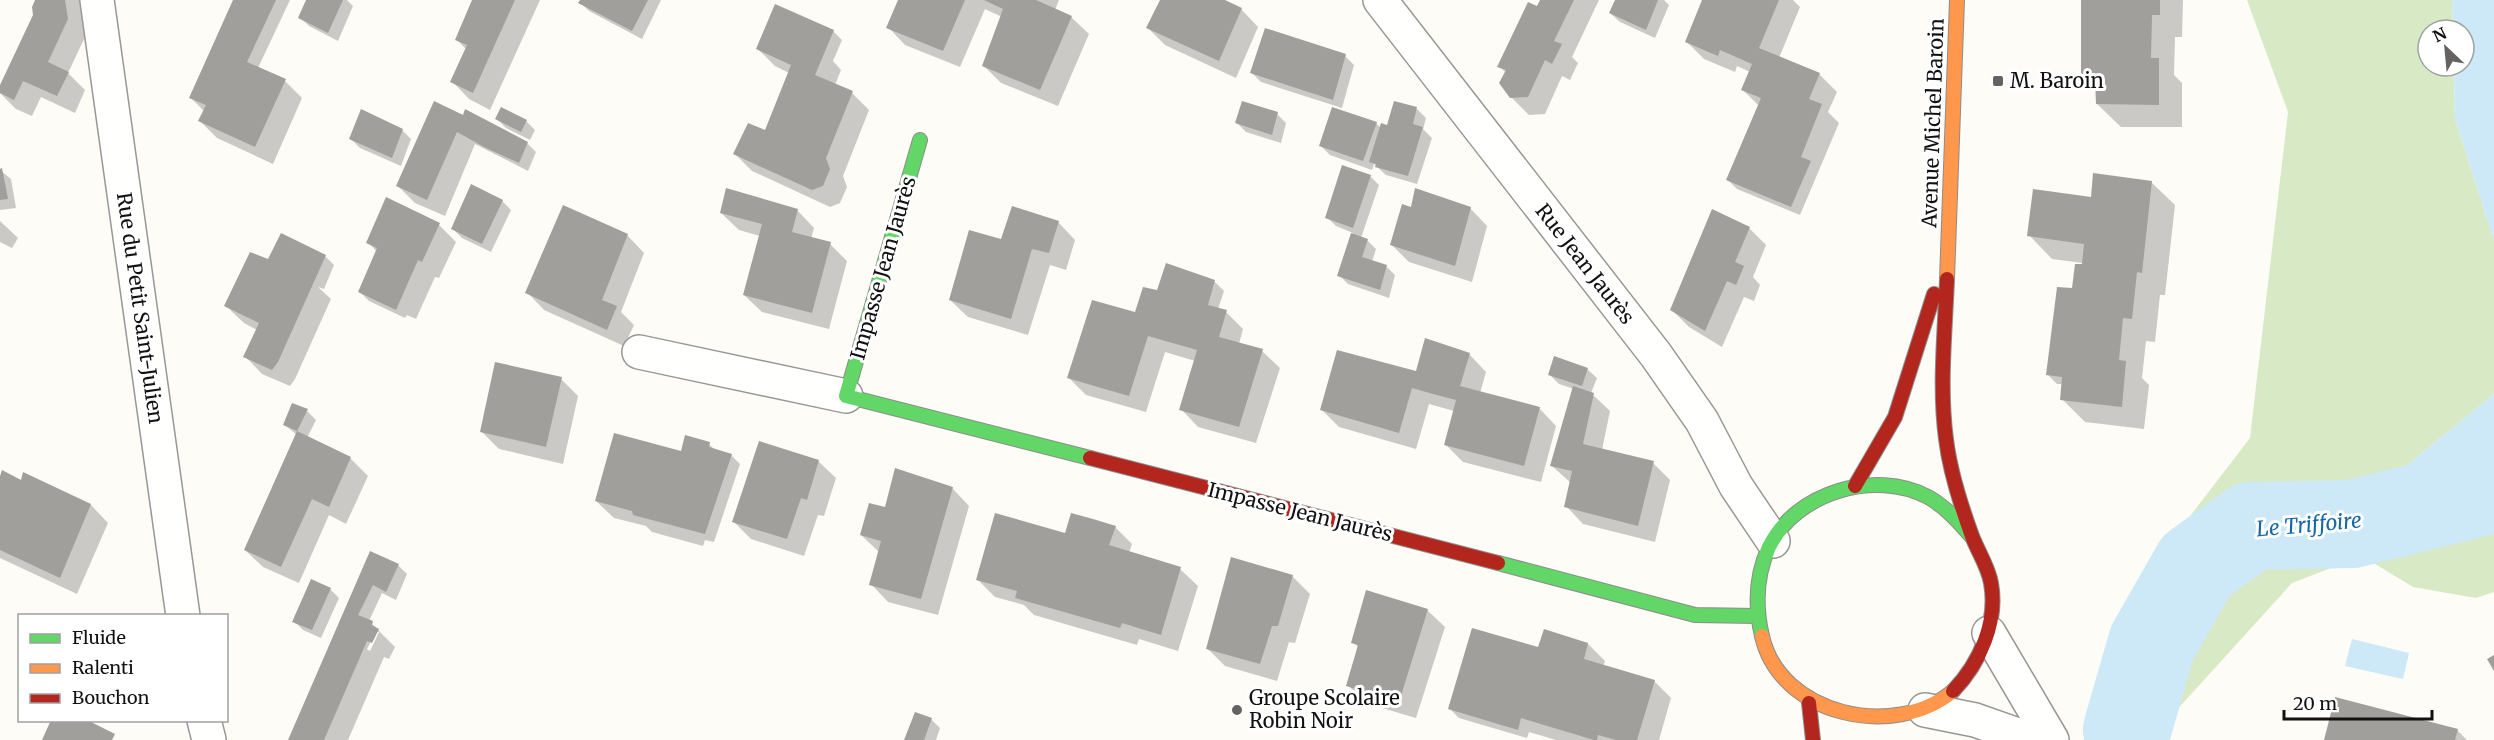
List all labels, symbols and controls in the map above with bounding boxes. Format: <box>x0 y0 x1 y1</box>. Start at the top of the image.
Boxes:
street label: Avenue Michel Baroin <box>1916 18 1949 229</box>
north arrow <box>2416 18 2476 78</box>
text: N <box>2429 23 2450 46</box>
place label: M. Baroin <box>2010 68 2104 93</box>
marker: M. Baroin <box>1991 74 2005 88</box>
street label: Impasse Jean Jaurès <box>844 173 921 362</box>
street label: Rue du Petit Saint-Julien <box>112 191 169 425</box>
street label: Rue Jean Jaurès <box>1531 199 1640 329</box>
street label: Impasse Jean Jaurès <box>1205 476 1395 547</box>
water label: Le Triffoire <box>2255 506 2363 543</box>
legend <box>18 614 228 722</box>
text: Fluide <box>72 626 126 649</box>
text: Ralenti <box>72 656 134 679</box>
scale bar <box>2284 683 2432 721</box>
place label: Groupe Scolaire Robin Noir <box>1249 685 1400 733</box>
text: Bouchon <box>72 686 149 709</box>
text: 20 m <box>2293 692 2337 715</box>
marker: Groupe Scolaire Robin Noir <box>1230 703 1244 717</box>

